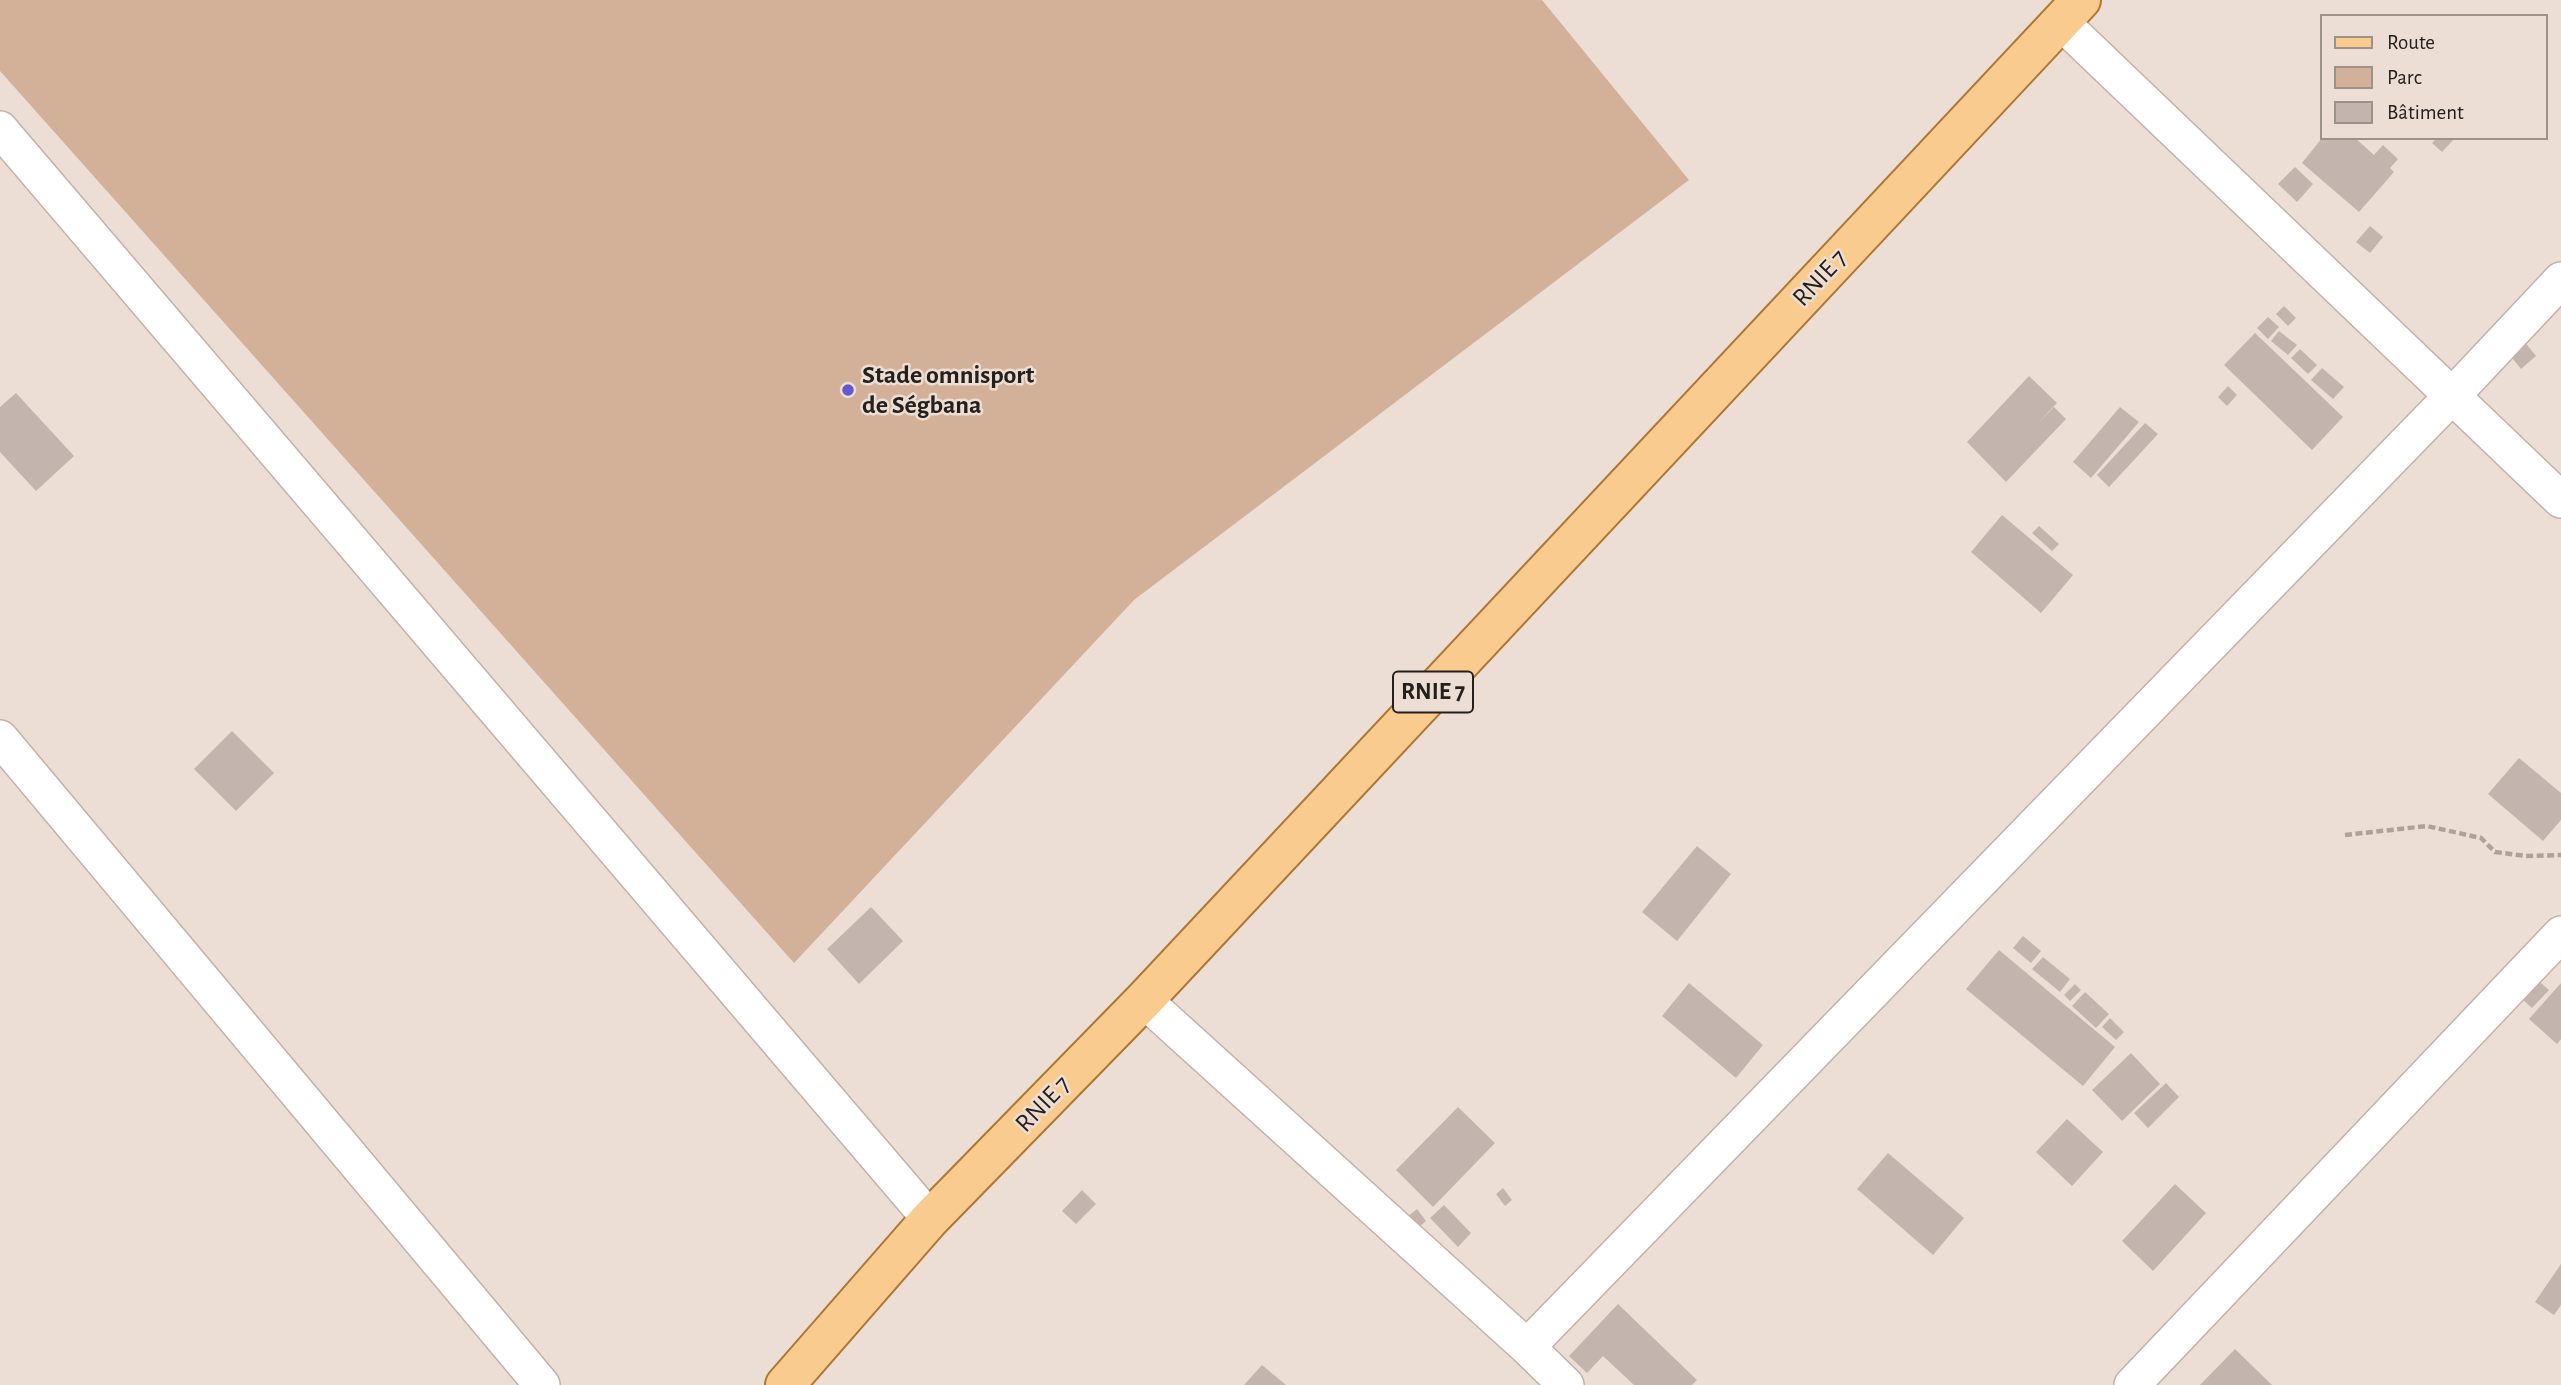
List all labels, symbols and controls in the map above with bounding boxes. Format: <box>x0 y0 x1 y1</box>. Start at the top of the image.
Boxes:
legend <box>2320 14 2547 140</box>
text: Route <box>2387 32 2435 53</box>
text: Parc <box>2387 67 2422 88</box>
text: Bâtiment <box>2387 102 2464 123</box>
street label: RNIE 7 <box>1786 243 1854 313</box>
place label: Stade omnisport de Ségbana <box>862 359 1034 420</box>
marker: Stade omnisport de Ségbana <box>840 382 856 398</box>
road number: RNIE 7 <box>1393 672 1473 712</box>
street label: RNIE 7 <box>1009 1069 1077 1139</box>

